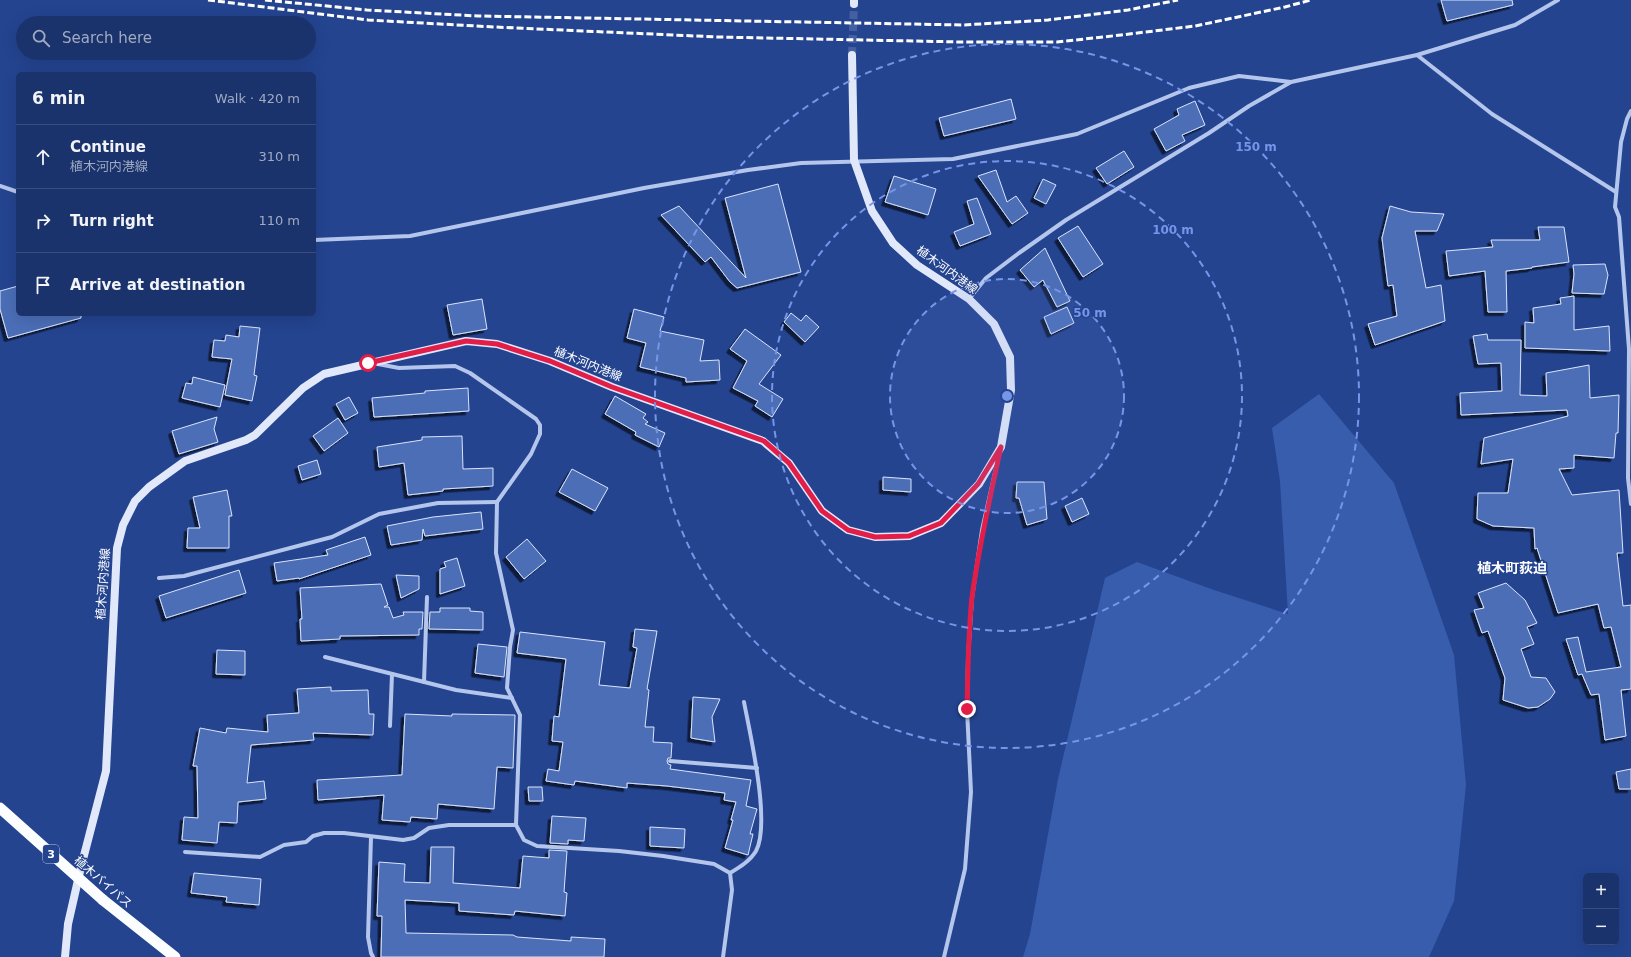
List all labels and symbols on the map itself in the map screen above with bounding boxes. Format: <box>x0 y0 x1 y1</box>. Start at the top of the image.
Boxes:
text: 150 m <box>1235 140 1277 154</box>
text: 100 m <box>1152 223 1194 237</box>
street label: 植木河内港線 <box>914 243 980 297</box>
text: 50 m <box>1073 306 1107 320</box>
street label: 植木河内港線 <box>552 344 624 384</box>
route start <box>359 354 377 372</box>
centre of rings <box>1000 389 1014 403</box>
street label: 植木河内港線 <box>94 548 112 620</box>
district label: 植木町荻迫 <box>1477 560 1547 576</box>
route end <box>958 700 976 718</box>
road number: 3 <box>43 845 59 863</box>
street label: 植木バイパス <box>71 853 135 911</box>

